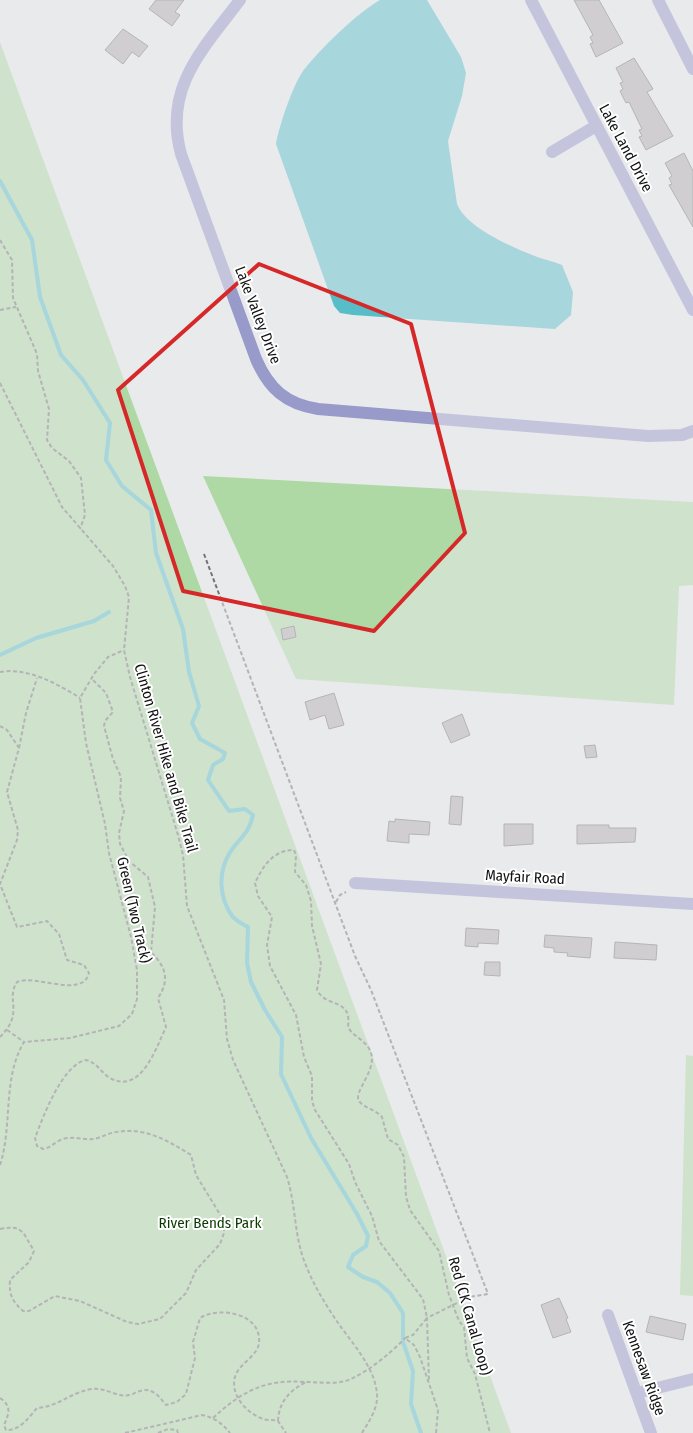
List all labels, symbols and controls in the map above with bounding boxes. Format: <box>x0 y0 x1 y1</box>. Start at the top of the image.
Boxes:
street label: Lake Land Drive <box>595 101 657 195</box>
street label: Lake Valley Drive <box>231 264 285 366</box>
street label: Clinton River Hike and Bike Trail <box>130 662 202 854</box>
street label: Green (Two Track) <box>113 855 155 965</box>
street label: Mayfair Road <box>485 866 565 888</box>
park label: River Bends Park <box>159 1214 261 1232</box>
street label: Red (CK Canal Loop) <box>444 1255 496 1377</box>
street label: Kennesaw Ridge <box>619 1318 669 1418</box>

